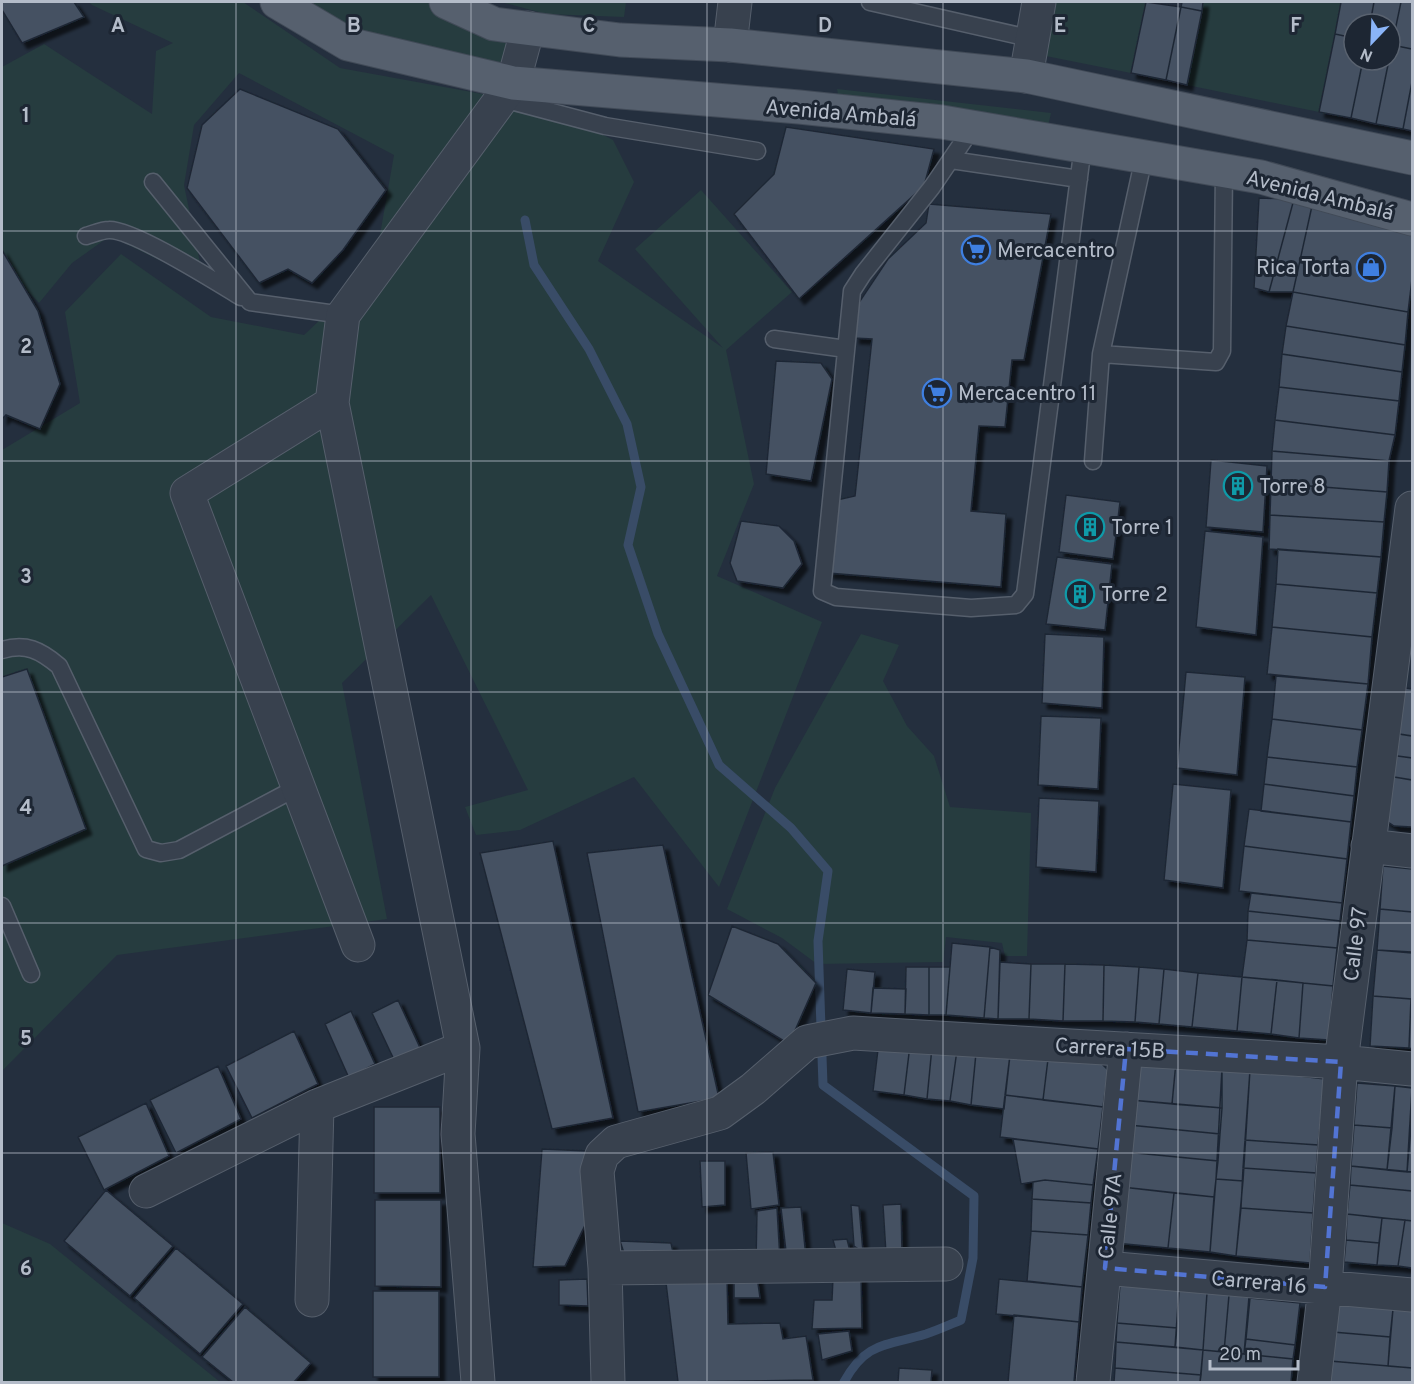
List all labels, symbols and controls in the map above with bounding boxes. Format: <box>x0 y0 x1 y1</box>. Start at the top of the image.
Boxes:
north arrow <box>1342 12 1402 72</box>
text: A <box>111 14 125 40</box>
text: B <box>347 14 361 40</box>
text: C <box>583 14 595 40</box>
text: D <box>818 14 832 40</box>
text: E <box>1054 14 1066 40</box>
text: F <box>1290 14 1302 40</box>
text: N <box>1358 43 1376 65</box>
street label: Avenida Ambalá <box>764 94 917 135</box>
text: 1 <box>22 104 30 130</box>
street label: Avenida Ambalá <box>1243 165 1396 228</box>
supermarket icon: Mercacentro <box>960 234 992 266</box>
place label: Mercacentro <box>997 238 1115 265</box>
shop icon: Rica Torta <box>1355 251 1387 283</box>
place label: Rica Torta <box>1256 255 1350 282</box>
text: 2 <box>20 335 32 361</box>
supermarket icon: Mercacentro 11 <box>921 377 953 409</box>
place label: Mercacentro 11 <box>958 381 1096 408</box>
building icon: Torre 8 <box>1222 470 1254 502</box>
place label: Torre 8 <box>1259 474 1326 501</box>
building icon: Torre 1 <box>1074 511 1106 543</box>
place label: Torre 1 <box>1111 515 1173 542</box>
text: 3 <box>20 565 32 591</box>
building icon: Torre 2 <box>1064 578 1096 610</box>
place label: Torre 2 <box>1101 582 1168 609</box>
text: 4 <box>20 796 32 822</box>
street label: Calle 97 <box>1339 905 1374 983</box>
text: 5 <box>20 1027 32 1053</box>
street label: Carrera 15B <box>1054 1033 1166 1066</box>
street label: Calle 97A <box>1094 1172 1129 1261</box>
text: 6 <box>20 1257 32 1283</box>
street label: Carrera 16 <box>1210 1266 1308 1301</box>
scale bar <box>1210 1333 1298 1371</box>
text: 20 m <box>1219 1344 1261 1367</box>

